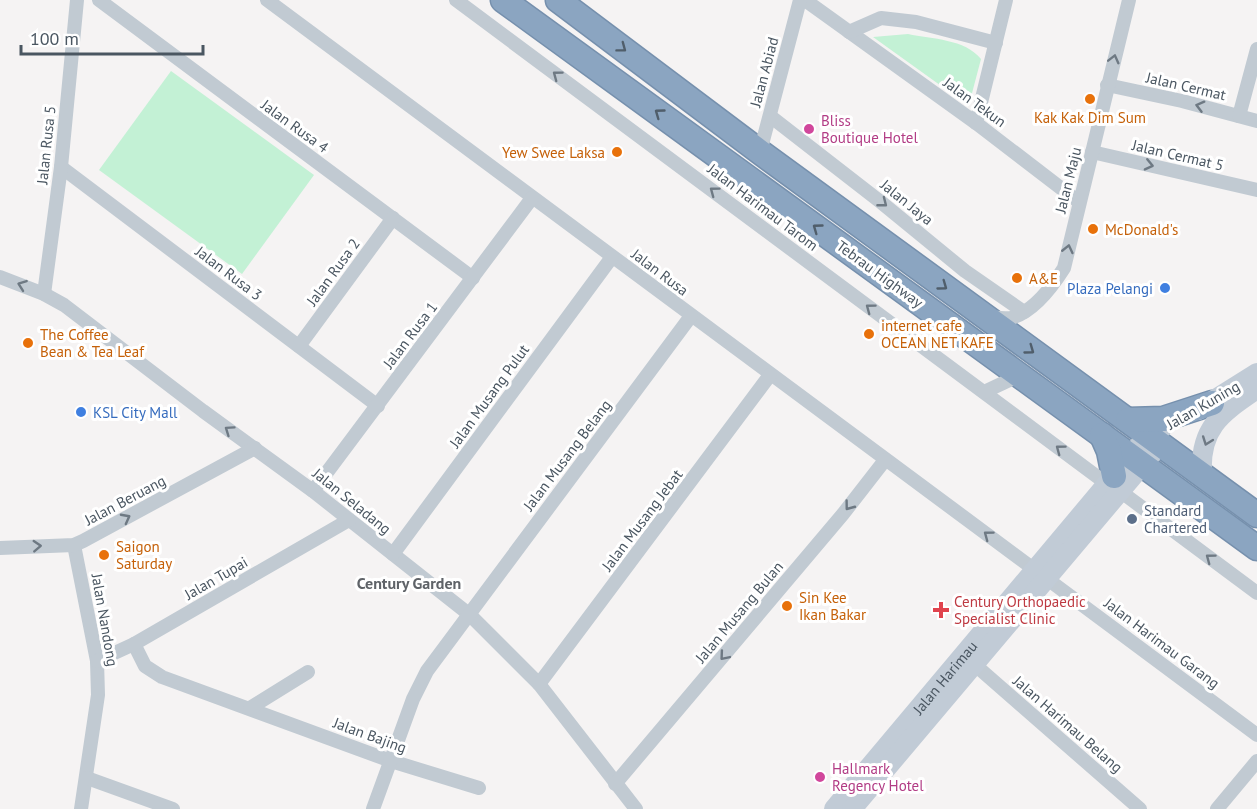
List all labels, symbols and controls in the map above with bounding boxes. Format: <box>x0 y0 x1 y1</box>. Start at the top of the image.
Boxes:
scale bar <box>21 18 202 56</box>
text: 100 m <box>30 27 79 50</box>
street label: Jalan Abiad <box>745 35 782 110</box>
one-way arrow <box>615 41 626 52</box>
one-way arrow <box>1106 55 1119 65</box>
street label: Jalan Cermat <box>1143 67 1228 104</box>
one-way arrow <box>553 71 564 82</box>
street label: Jalan Tekun <box>939 72 1010 131</box>
marker: Kak Kak Dim Sum <box>1083 92 1097 106</box>
street label: Jalan Rusa 4 <box>257 95 332 157</box>
one-way arrow <box>1196 100 1206 113</box>
street label: Jalan Rusa 5 <box>32 105 60 186</box>
place label: Kak Kak Dim Sum <box>1034 108 1146 127</box>
one-way arrow <box>655 109 666 120</box>
place label: Bliss Boutique Hotel <box>821 111 918 147</box>
marker: Bliss Boutique Hotel <box>802 122 816 136</box>
street label: Jalan Cermat 5 <box>1129 135 1226 175</box>
place label: Yew Swee Laksa <box>502 143 605 162</box>
marker: Yew Swee Laksa <box>610 145 624 159</box>
street label: Jalan Maju <box>1050 145 1085 216</box>
one-way arrow <box>1144 158 1154 171</box>
street label: Jalan Harimau Tarom <box>703 159 822 255</box>
street label: Jalan Jaya <box>876 174 937 229</box>
one-way arrow <box>709 188 720 199</box>
one-way arrow <box>876 196 887 207</box>
place label: McDonald's <box>1105 220 1178 239</box>
marker: McDonald's <box>1086 222 1100 236</box>
one-way arrow <box>813 224 824 235</box>
street label: Jalan Rusa 2 <box>302 235 364 310</box>
street label: Tebrau Highway <box>833 236 927 312</box>
street label: Jalan Rusa 3 <box>191 241 266 304</box>
street label: Jalan Rusa <box>627 244 692 300</box>
one-way arrow <box>1061 244 1074 254</box>
place label: A&E <box>1029 269 1058 288</box>
marker: A&E <box>1010 271 1024 285</box>
one-way arrow <box>17 279 28 292</box>
one-way arrow <box>937 279 948 290</box>
place label: Plaza Pelangi <box>1067 279 1153 298</box>
marker: Plaza Pelangi <box>1158 281 1172 295</box>
street label: Jalan Rusa 1 <box>378 298 441 373</box>
one-way arrow <box>865 304 876 315</box>
place label: internet cafe OCEAN NET KAFE <box>881 316 994 352</box>
place label: The Coffee Bean & Tea Leaf <box>40 325 145 361</box>
marker: internet cafe OCEAN NET KAFE <box>862 327 876 341</box>
marker: The Coffee Bean & Tea Leaf <box>21 336 35 350</box>
street label: Jalan Musang Pulut <box>444 341 533 452</box>
one-way arrow <box>1024 342 1035 353</box>
street label: Jalan Kuning <box>1162 376 1243 434</box>
street label: Jalan Musang Belang <box>518 396 615 515</box>
place label: KSL City Mall <box>93 403 178 422</box>
marker: KSL City Mall <box>74 405 88 419</box>
one-way arrow <box>225 426 236 437</box>
one-way arrow <box>1201 435 1214 445</box>
one-way arrow <box>1056 446 1067 457</box>
street label: Jalan Seladang <box>308 463 395 538</box>
street label: Jalan Musang Jebat <box>597 465 686 575</box>
street label: Jalan Beruang <box>80 471 169 530</box>
one-way arrow <box>846 500 857 511</box>
place label: Standard Chartered <box>1144 501 1207 537</box>
marker: Standard Chartered <box>1125 512 1139 526</box>
one-way arrow <box>120 514 130 525</box>
one-way arrow <box>984 531 995 542</box>
place label: Saigon Saturday <box>116 537 172 573</box>
one-way arrow <box>33 540 42 553</box>
marker: Saigon Saturday <box>97 548 111 562</box>
street label: Jalan Tupai <box>180 552 251 604</box>
one-way arrow <box>1206 555 1217 566</box>
street label: Jalan Musang Bulan <box>690 557 787 667</box>
street label: Jalan Nandong <box>87 571 123 668</box>
district label: Century Garden <box>357 573 461 593</box>
place label: Sin Kee Ikan Bakar <box>799 588 866 624</box>
place label: Century Orthopaedic Specialist Clinic <box>954 592 1086 628</box>
street label: Jalan Harimau Garang <box>1100 593 1223 693</box>
marker: Sin Kee Ikan Bakar <box>780 599 794 613</box>
marker: Century Orthopaedic Specialist Clinic <box>932 601 950 619</box>
street label: Jalan Harimau <box>908 637 981 719</box>
one-way arrow <box>720 649 731 660</box>
street label: Jalan Harimau Belang <box>1009 671 1127 777</box>
street label: Jalan Bajing <box>330 713 409 757</box>
place label: Hallmark Regency Hotel <box>832 759 924 795</box>
marker: Hallmark Regency Hotel <box>813 770 827 784</box>

